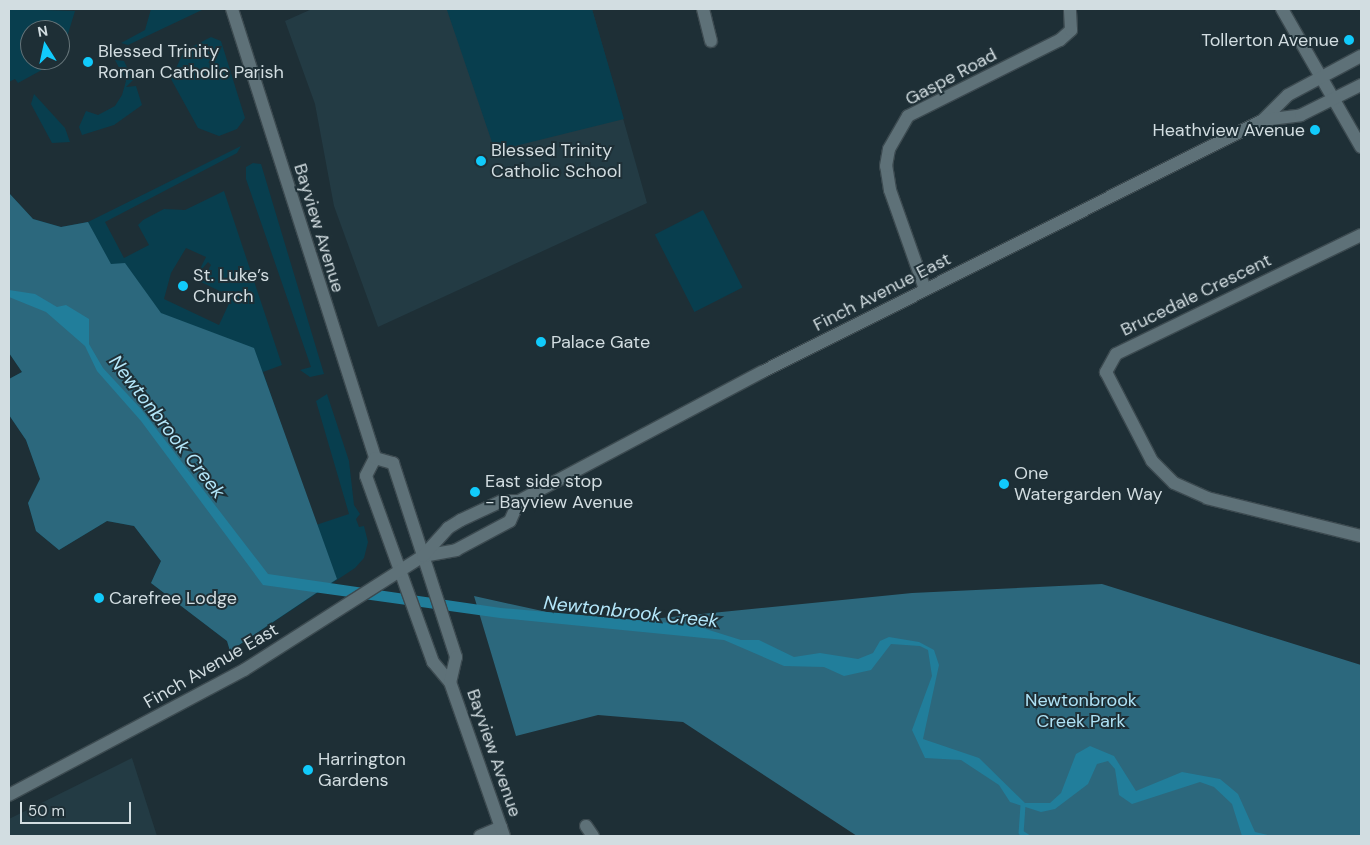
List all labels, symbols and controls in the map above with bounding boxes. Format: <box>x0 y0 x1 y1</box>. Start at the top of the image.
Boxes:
north arrow <box>20 20 70 70</box>
text: N <box>36 21 49 41</box>
place label: Tollerton Avenue <box>1201 29 1339 51</box>
marker: Tollerton Avenue <box>1343 34 1355 46</box>
place label: Blessed Trinity Roman Catholic Parish <box>98 41 284 84</box>
street label: Gaspe Road <box>901 44 1001 110</box>
marker: Blessed Trinity Roman Catholic Parish <box>82 56 94 68</box>
place label: Heathview Avenue <box>1152 119 1305 141</box>
marker: Heathview Avenue <box>1309 124 1321 136</box>
place label: Blessed Trinity Catholic School <box>491 140 621 182</box>
marker: Blessed Trinity Catholic School <box>475 155 487 167</box>
street label: Bayview Avenue <box>289 161 349 295</box>
street label: Finch Avenue East <box>810 248 954 336</box>
street label: Brucedale Crescent <box>1117 249 1275 341</box>
place label: St. Luke’s Church <box>193 265 269 308</box>
marker: St. Luke’s Church <box>177 280 189 292</box>
place label: Palace Gate <box>551 331 650 353</box>
marker: Palace Gate <box>535 336 547 348</box>
water label: Newtonbrook Creek <box>104 351 230 503</box>
place label: One Watergarden Way <box>1014 463 1162 506</box>
place label: East side stop - Bayview Avenue <box>485 471 633 514</box>
marker: One Watergarden Way <box>998 478 1010 490</box>
marker: East side stop - Bayview Avenue <box>469 486 481 498</box>
place label: Carefree Lodge <box>109 587 237 609</box>
water label: Newtonbrook Creek <box>543 591 719 633</box>
marker: Carefree Lodge <box>93 592 105 604</box>
street label: Finch Avenue East <box>140 619 282 713</box>
street label: Bayview Avenue <box>462 686 526 820</box>
park label: Newtonbrook Creek Park <box>1025 690 1137 732</box>
place label: Harrington Gardens <box>318 749 406 792</box>
marker: Harrington Gardens <box>302 764 314 776</box>
scale bar <box>22 792 134 824</box>
text: 50 m <box>28 801 65 821</box>

